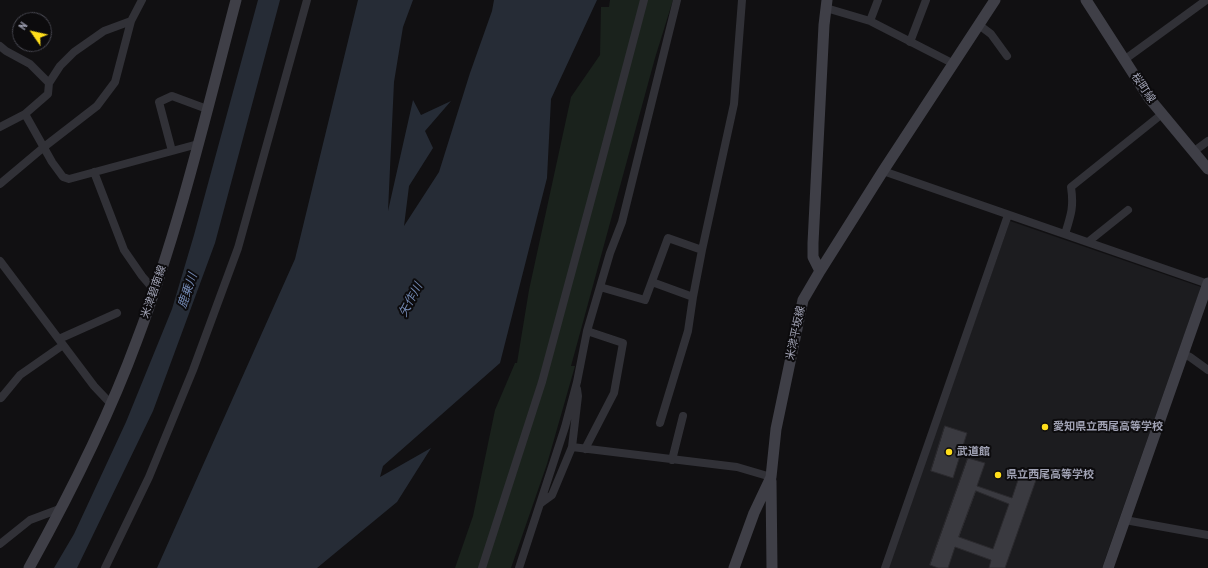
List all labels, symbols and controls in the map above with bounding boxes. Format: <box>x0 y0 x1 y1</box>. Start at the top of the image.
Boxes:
north arrow <box>12 12 52 52</box>
text: N <box>15 19 31 32</box>
street label: 桜町線 <box>1128 71 1158 105</box>
street label: 米津碧南線 <box>139 264 169 320</box>
water label: 鹿乗川 <box>175 272 201 310</box>
water label: 矢作川 <box>396 281 426 319</box>
street label: 米津平坂線 <box>784 305 808 361</box>
place label: 愛知県立西尾高等学校 <box>1053 420 1163 434</box>
marker: 愛知県立西尾高等学校 <box>1040 422 1050 432</box>
place label: 武道館 <box>957 445 990 459</box>
marker: 武道館 <box>944 447 954 457</box>
place label: 県立西尾高等学校 <box>1006 468 1094 482</box>
marker: 県立西尾高等学校 <box>993 470 1003 480</box>

